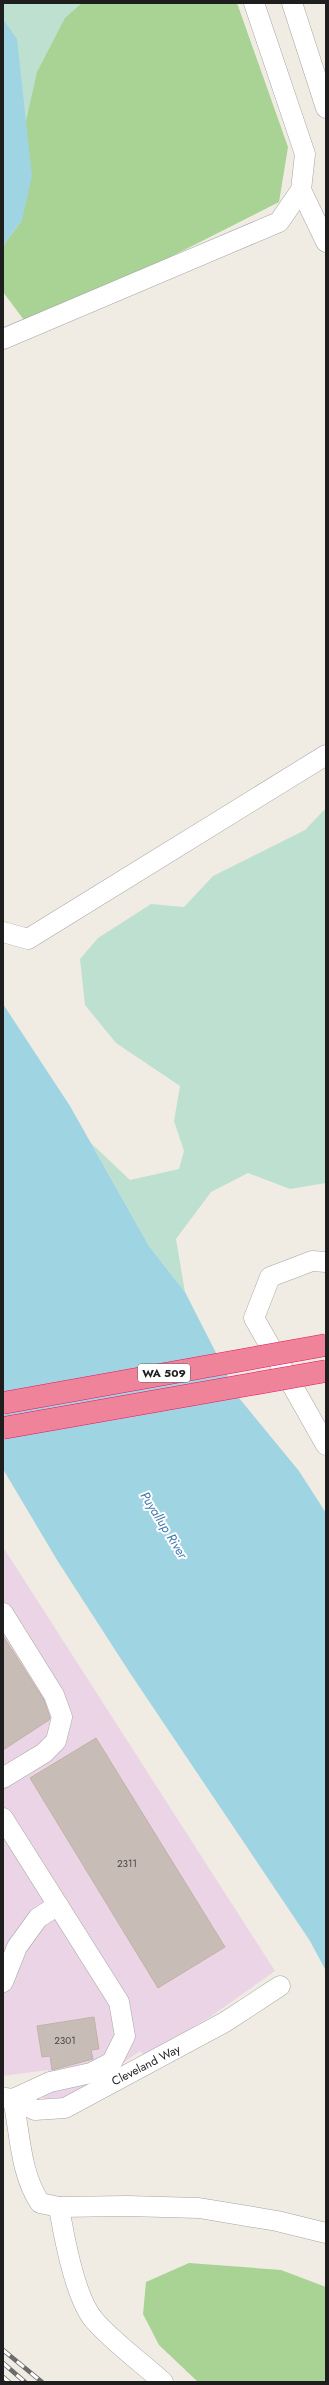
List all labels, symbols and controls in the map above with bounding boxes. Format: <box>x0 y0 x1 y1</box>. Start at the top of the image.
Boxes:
road number: WA 509 <box>138 1364 190 1382</box>
water label: Puyallup River <box>136 1488 193 1563</box>
house number: 2311 <box>117 1856 137 1871</box>
house number: 2301 <box>54 2033 76 2048</box>
street label: Cleveland Way <box>108 2040 184 2090</box>

